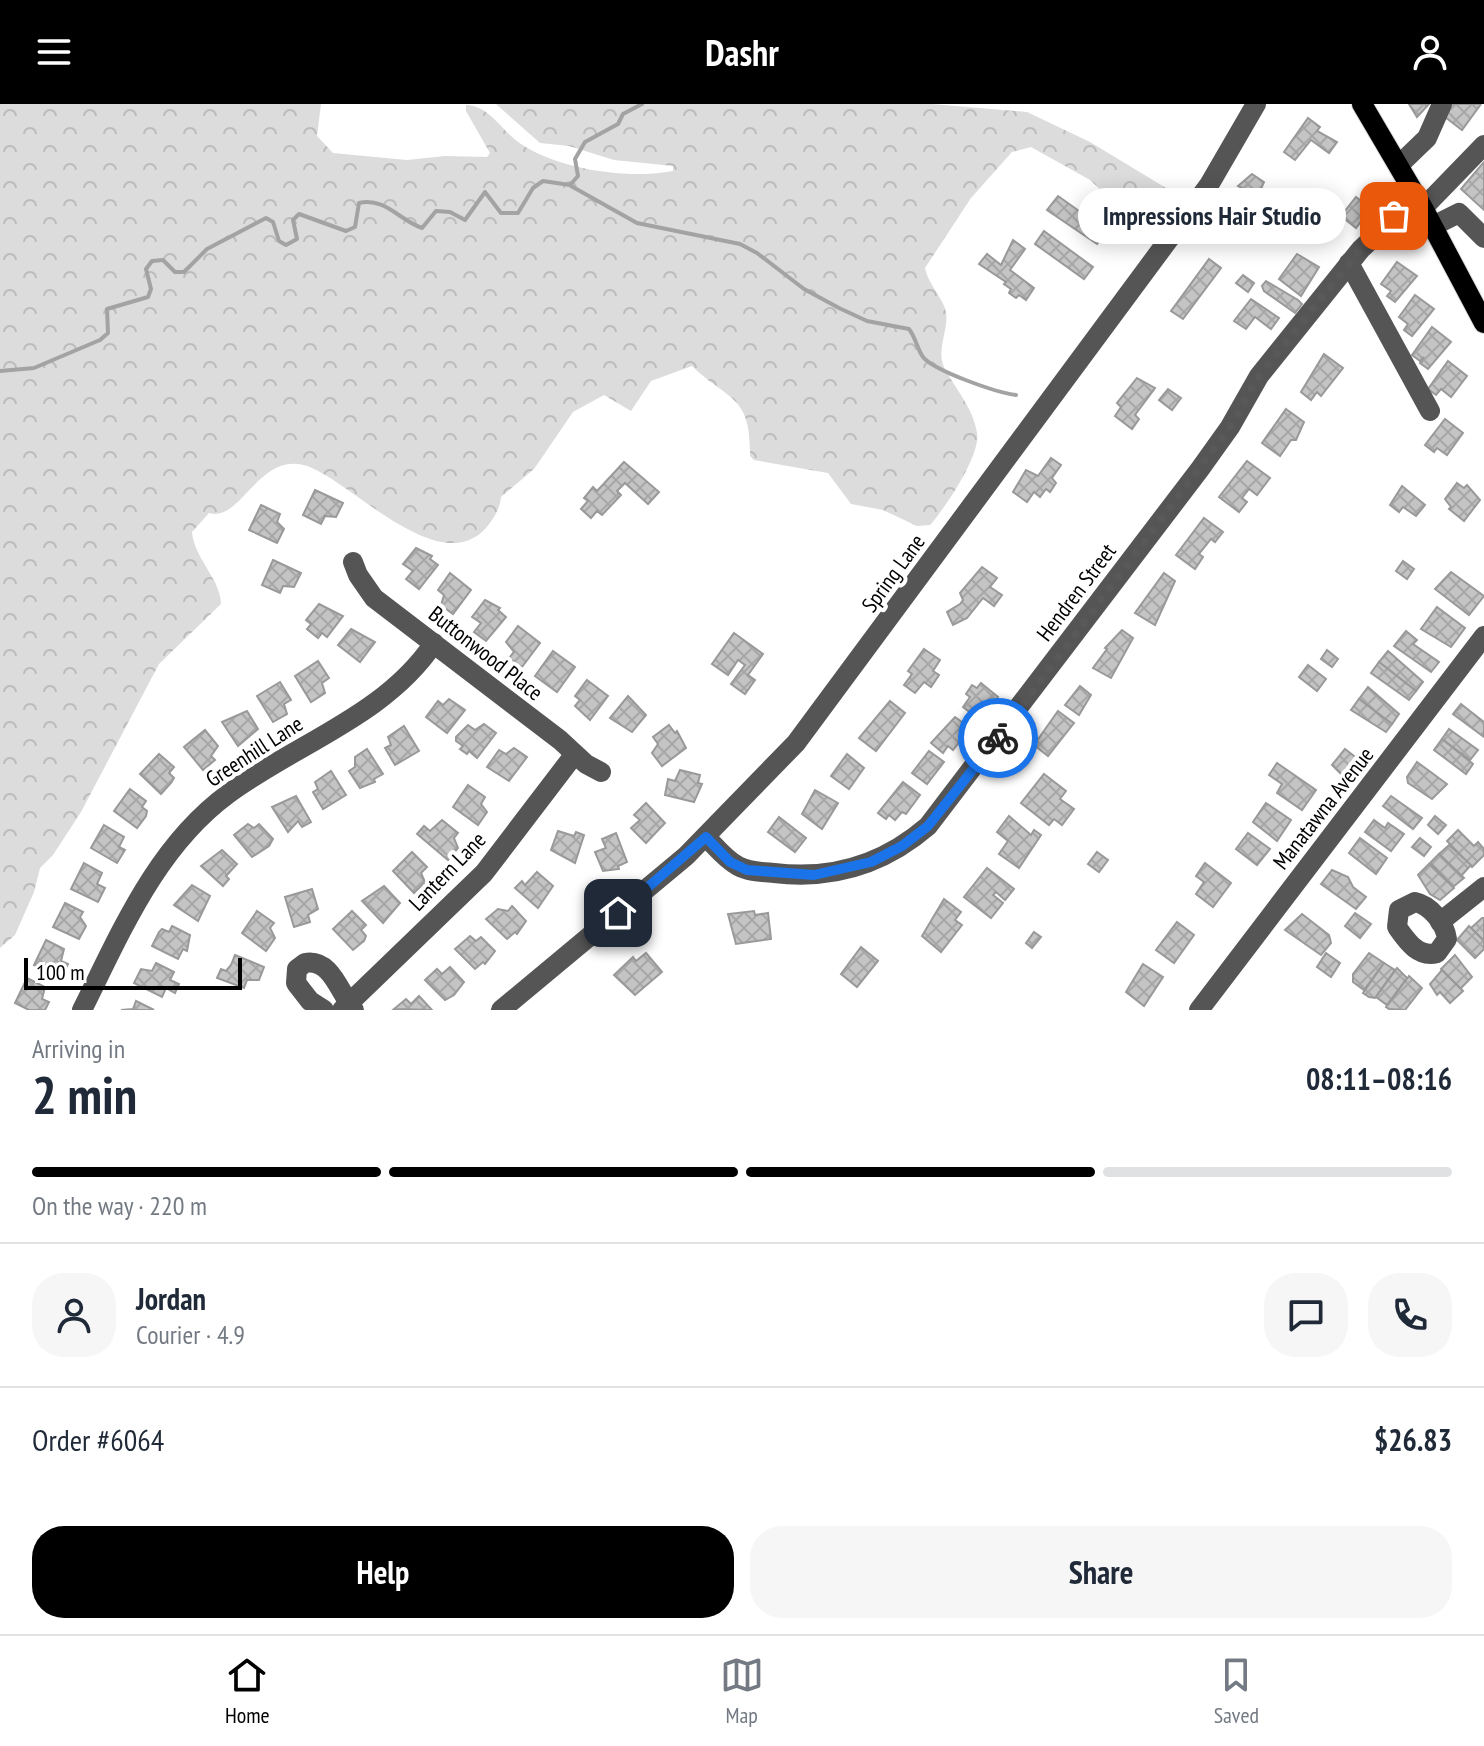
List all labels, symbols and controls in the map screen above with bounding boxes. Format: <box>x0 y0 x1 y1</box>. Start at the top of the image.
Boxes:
text: Dashr <box>705 29 779 76</box>
icon: menu <box>32 30 76 74</box>
icon: person <box>1408 30 1452 74</box>
pin <box>1360 182 1428 250</box>
callout: Impressions Hair Studio <box>1078 188 1346 244</box>
icon: bag <box>1372 194 1416 238</box>
text: Impressions Hair Studio <box>1103 199 1321 232</box>
street label: Spring Lane <box>855 528 931 618</box>
street label: Hendren Street <box>1030 538 1122 646</box>
street label: Buttonwood Place <box>423 600 549 706</box>
courier <box>958 698 1038 778</box>
street label: Greenhill Lane <box>200 709 308 793</box>
icon: bike <box>976 716 1020 760</box>
street label: Manatawna Avenue <box>1267 741 1379 875</box>
street label: Lantern Lane <box>403 826 491 916</box>
pin <box>584 879 652 947</box>
icon: home <box>596 891 640 935</box>
scale bar <box>24 954 242 990</box>
text: 100 m <box>36 958 85 986</box>
text: Arriving in <box>32 1032 125 1065</box>
text: 08:11–08:16 <box>1306 1059 1452 1098</box>
text: 2 min <box>32 1061 137 1128</box>
text: On the way · 220 m <box>32 1189 207 1222</box>
button: person <box>32 1273 116 1357</box>
button: chat <box>1264 1273 1348 1357</box>
button: phone <box>1368 1273 1452 1357</box>
text: Jordan <box>136 1279 206 1318</box>
text: Courier · 4.9 <box>136 1318 245 1351</box>
text: Order #6064 <box>32 1420 164 1459</box>
text: $26.83 <box>1374 1420 1452 1459</box>
button: Help <box>32 1526 734 1618</box>
button: Share <box>750 1526 1452 1618</box>
tab: Home <box>225 1653 270 1729</box>
tab: Map <box>720 1653 764 1729</box>
tab: Saved <box>1214 1653 1259 1729</box>

